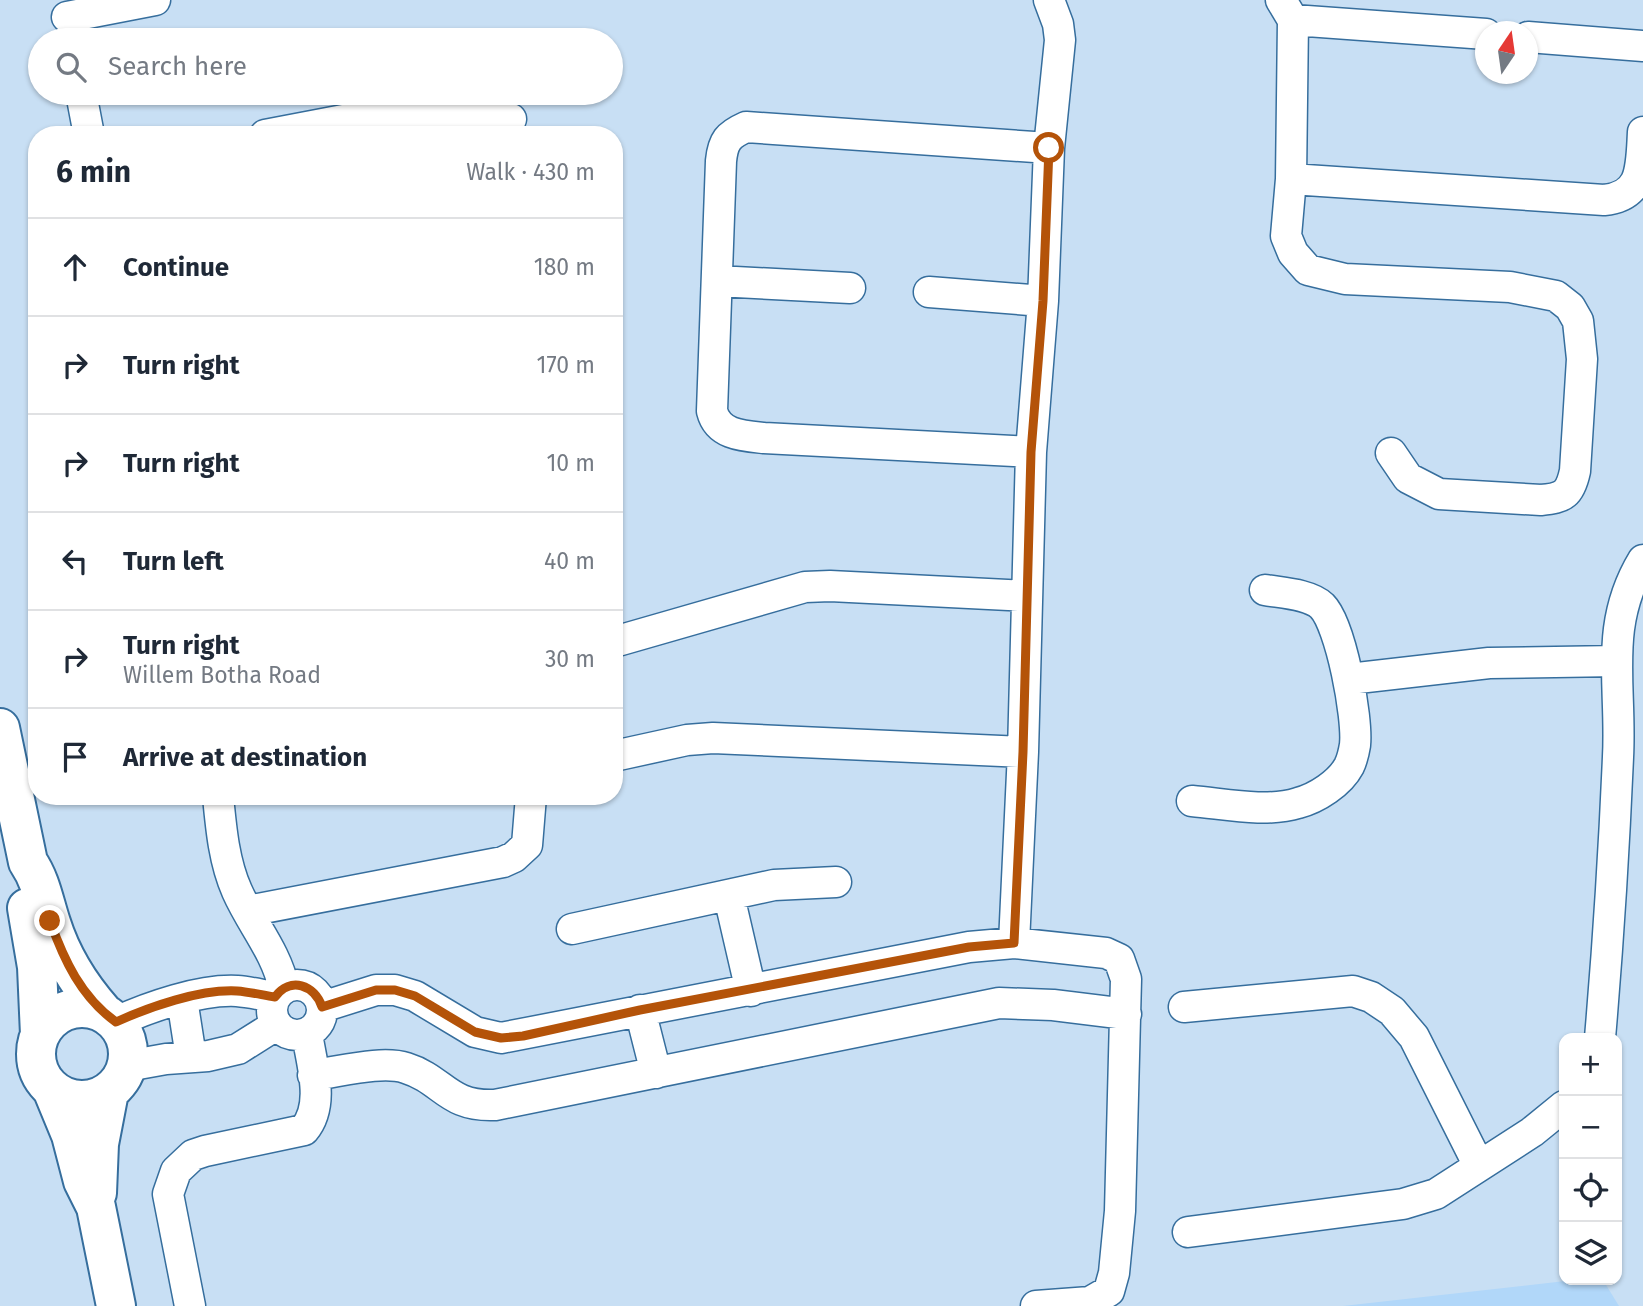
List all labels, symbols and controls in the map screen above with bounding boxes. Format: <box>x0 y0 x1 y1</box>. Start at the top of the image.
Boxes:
north arrow <box>1475 21 1538 84</box>
search box <box>28 28 623 105</box>
icon: search <box>52 48 90 86</box>
text: Search here <box>108 51 247 82</box>
route start <box>1033 132 1064 163</box>
text: 6 min <box>56 154 131 190</box>
text: Walk · 430 m <box>466 158 595 186</box>
icon: ahead <box>56 248 94 286</box>
text: Continue <box>123 252 229 283</box>
text: 180 m <box>534 253 595 281</box>
icon: right <box>56 346 94 384</box>
text: Turn right <box>123 350 240 381</box>
text: 170 m <box>536 351 595 379</box>
icon: right <box>56 444 94 482</box>
text: Turn right <box>123 448 240 479</box>
text: 10 m <box>546 449 595 477</box>
icon: left <box>56 542 94 580</box>
text: Turn left <box>123 546 224 577</box>
text: 40 m <box>544 547 595 575</box>
text: Turn right <box>123 630 240 661</box>
icon: right <box>56 640 94 678</box>
text: 30 m <box>545 645 595 673</box>
text: Willem Botha Road <box>123 661 321 689</box>
icon: arrive <box>56 738 94 776</box>
text: Arrive at destination <box>123 742 367 773</box>
route end <box>34 905 65 936</box>
map controls <box>1559 1033 1622 1285</box>
button: + <box>1559 1033 1622 1096</box>
button: − <box>1559 1096 1622 1159</box>
button: locate <box>1559 1159 1622 1222</box>
button: layers <box>1559 1222 1622 1285</box>

